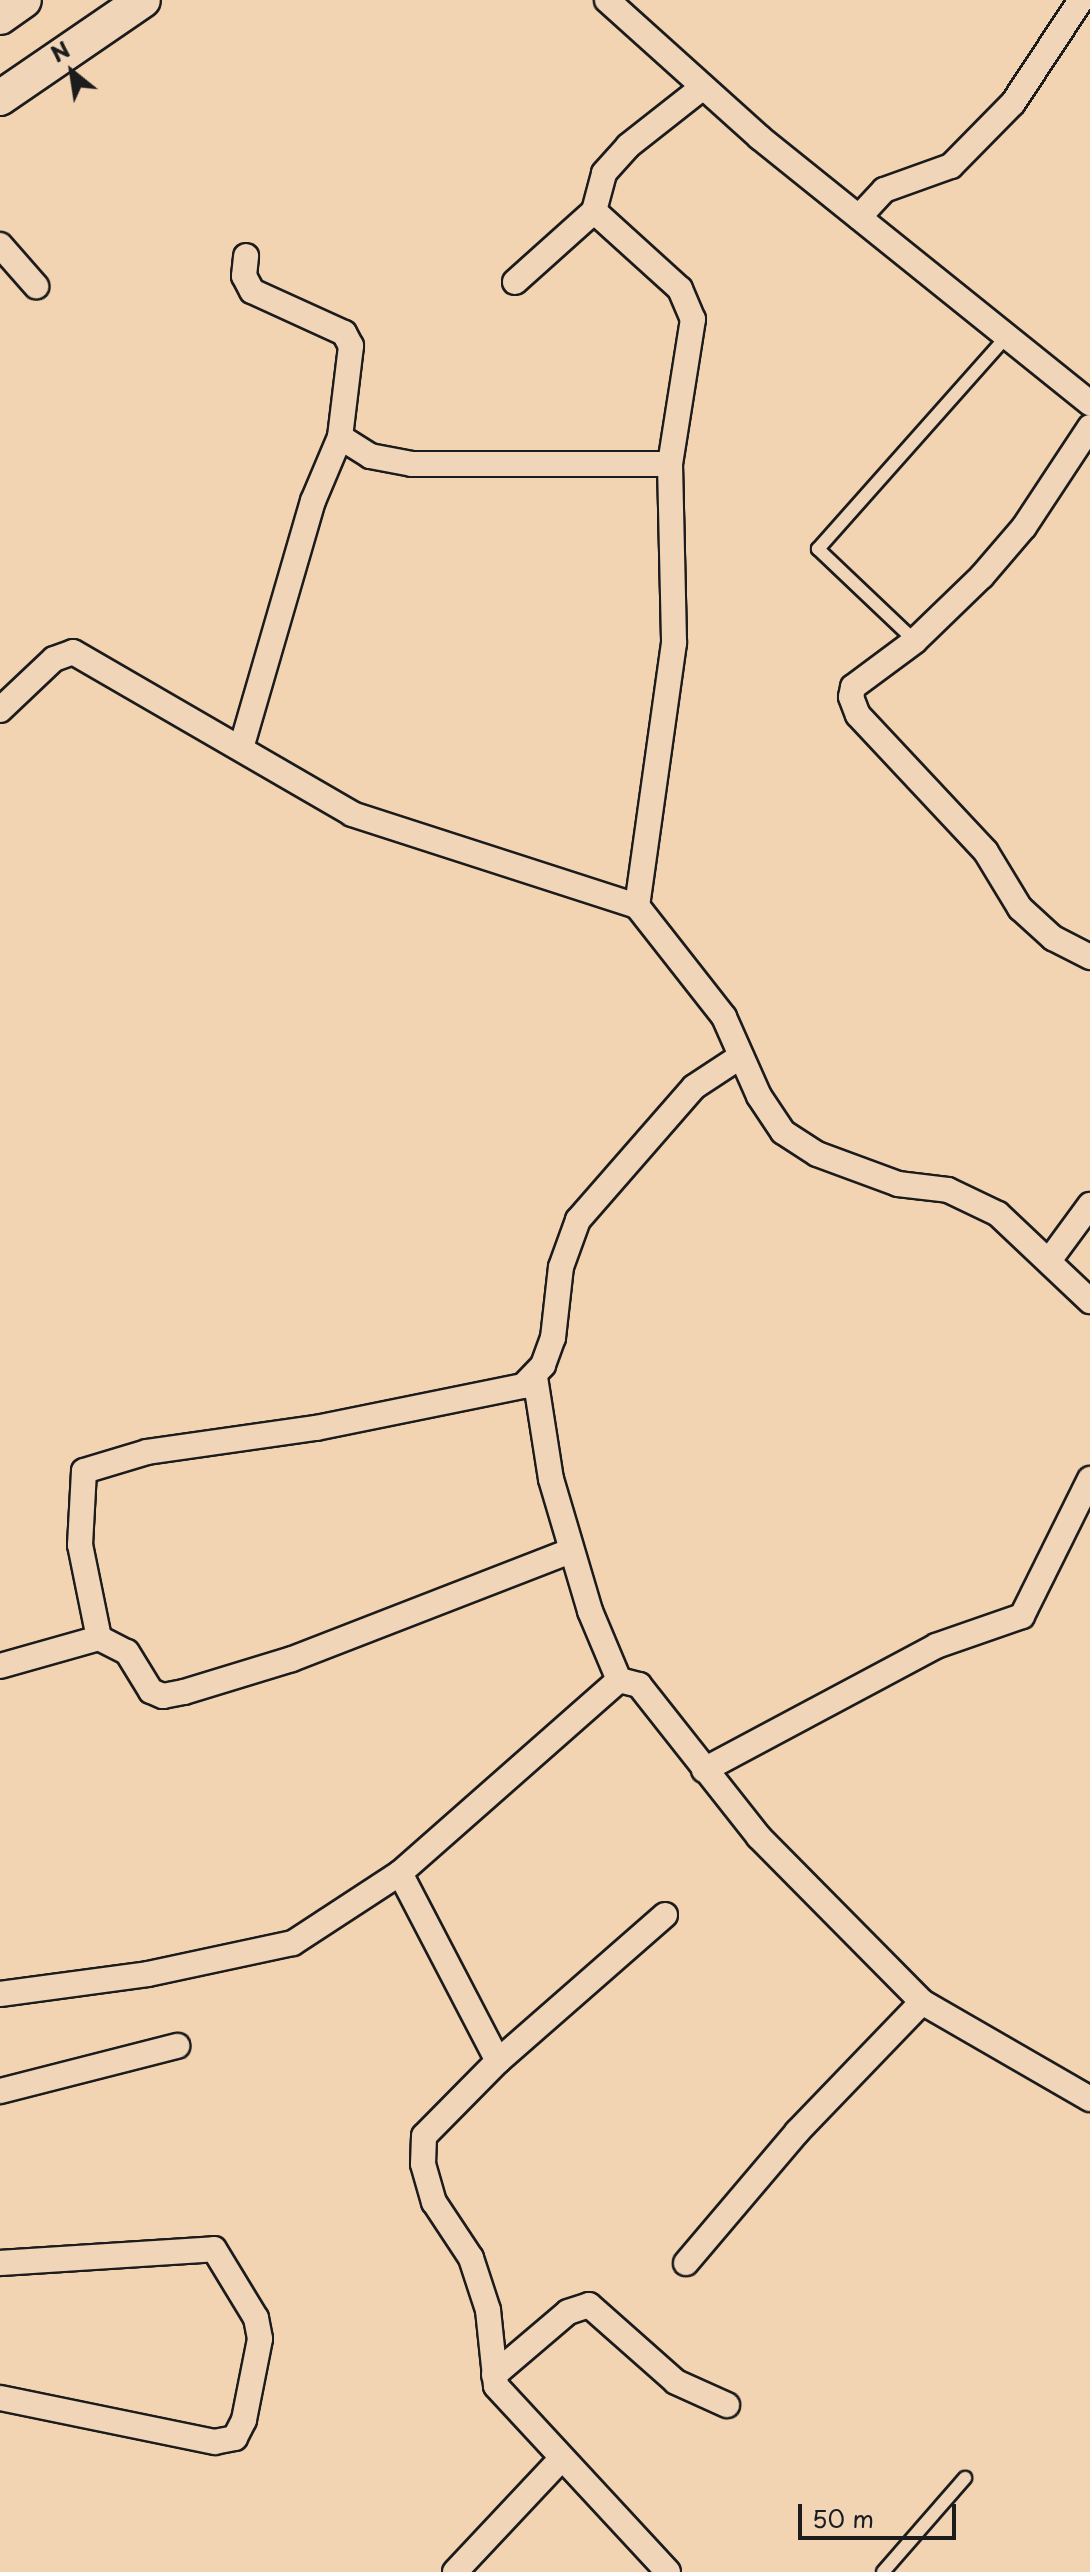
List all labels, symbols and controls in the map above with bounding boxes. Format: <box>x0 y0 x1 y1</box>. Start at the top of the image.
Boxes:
north arrow <box>32 32 112 112</box>
text: N <box>44 32 76 69</box>
scale bar <box>802 2488 960 2538</box>
text: 50 m <box>812 2500 874 2536</box>

